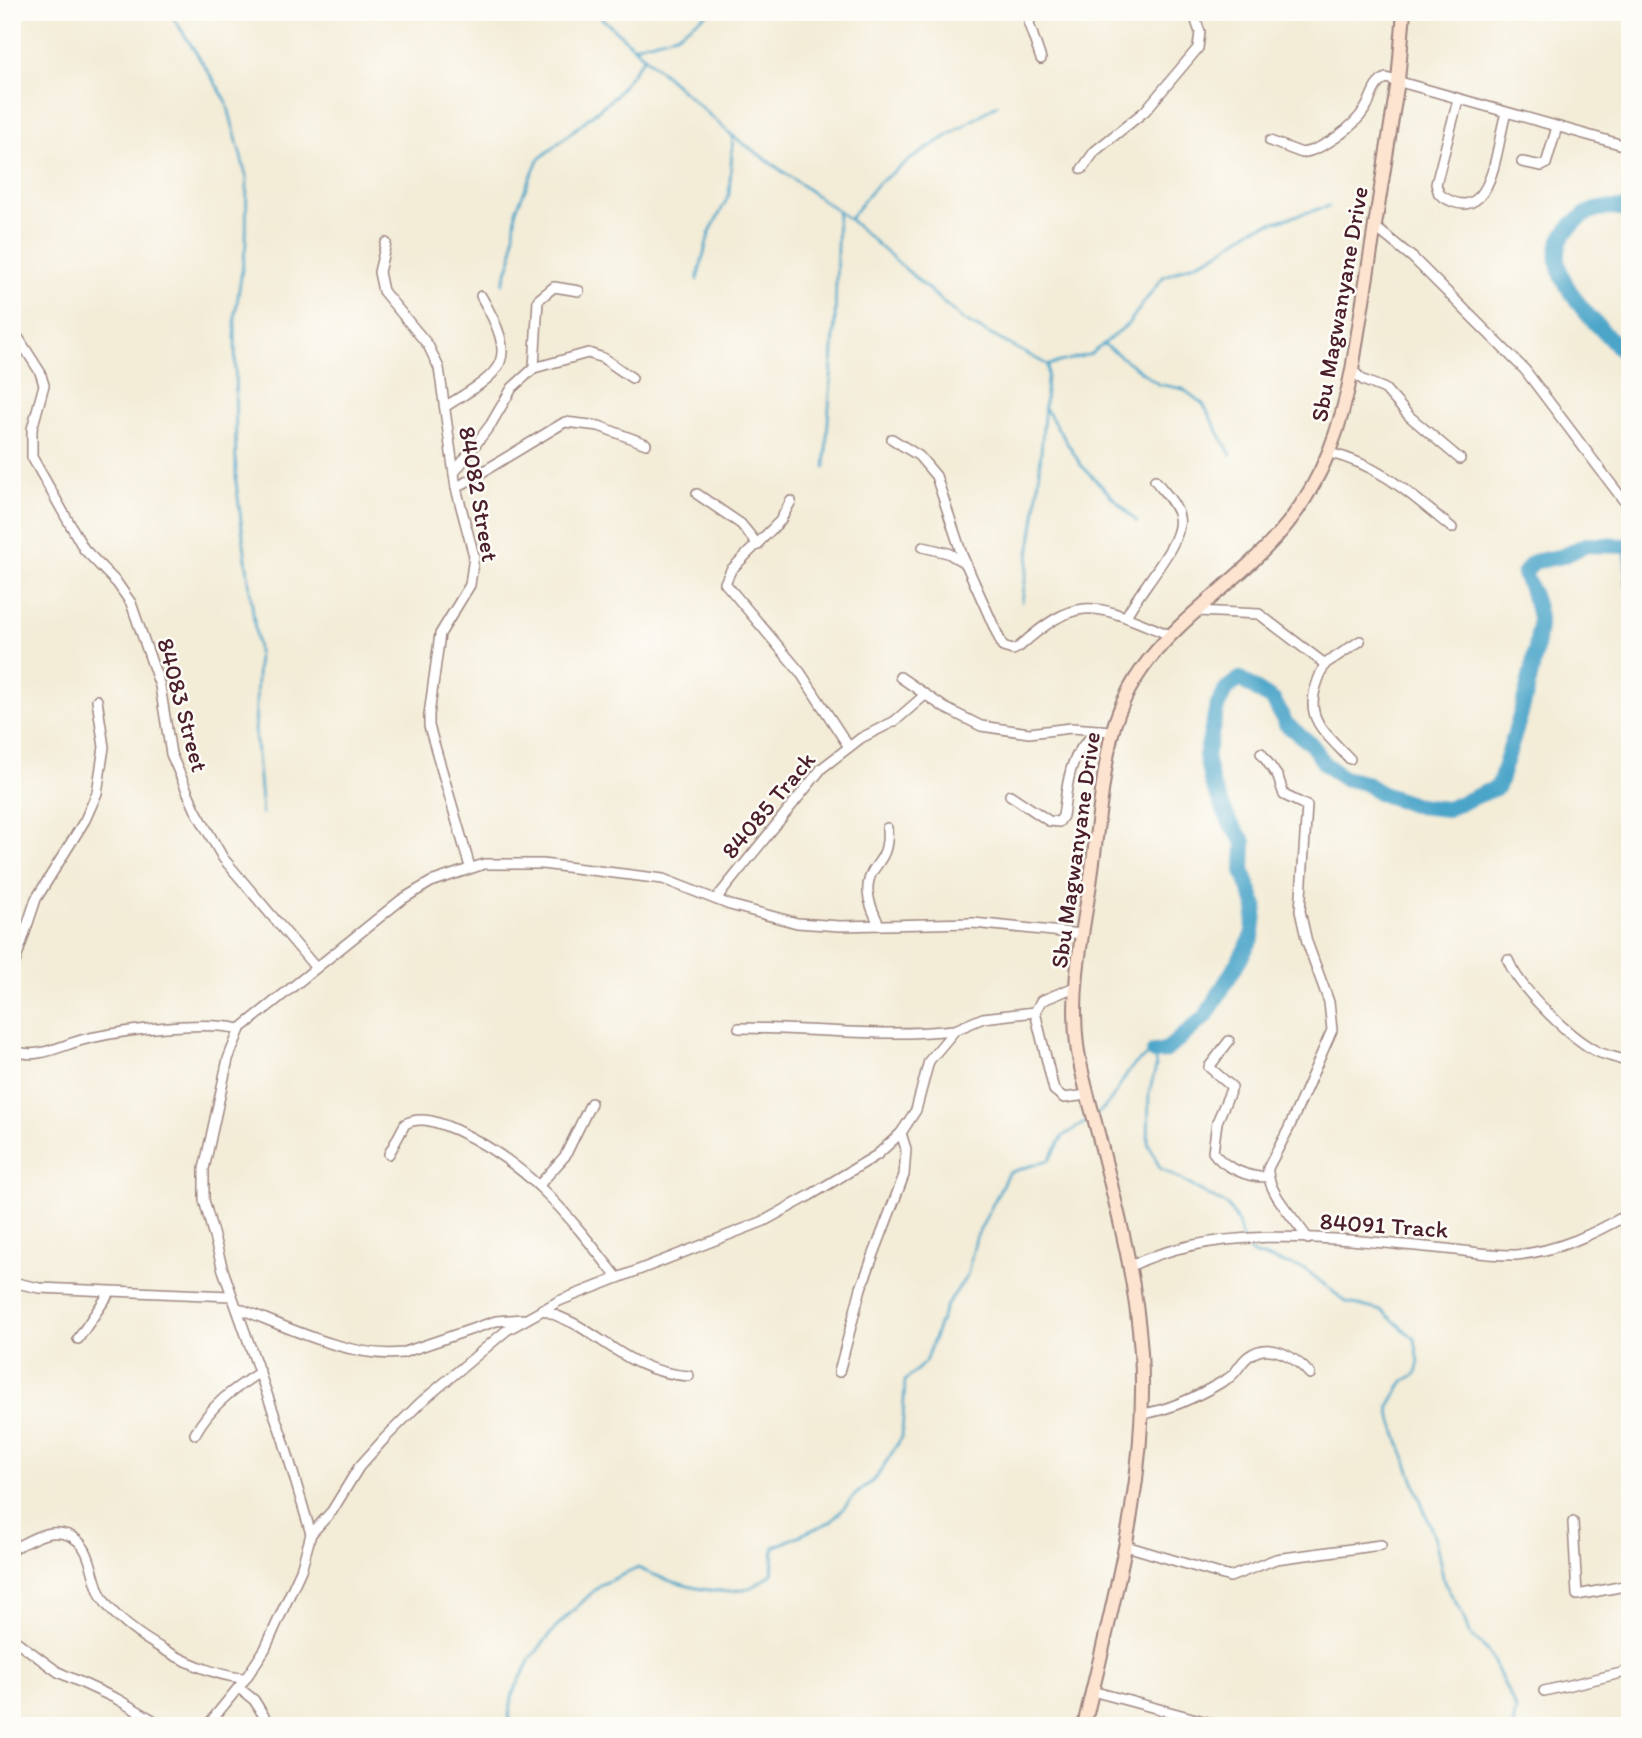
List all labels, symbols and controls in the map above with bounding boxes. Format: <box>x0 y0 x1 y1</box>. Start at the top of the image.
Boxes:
street label: Sbu Magwanyane Drive <box>1304 184 1374 424</box>
street label: 84082 Street <box>453 424 505 564</box>
street label: 84083 Street <box>151 635 215 775</box>
street label: Sbu Magwanyane Drive <box>1044 730 1106 970</box>
street label: 84085 Track <box>715 745 821 864</box>
street label: 84091 Track <box>1319 1206 1450 1244</box>

